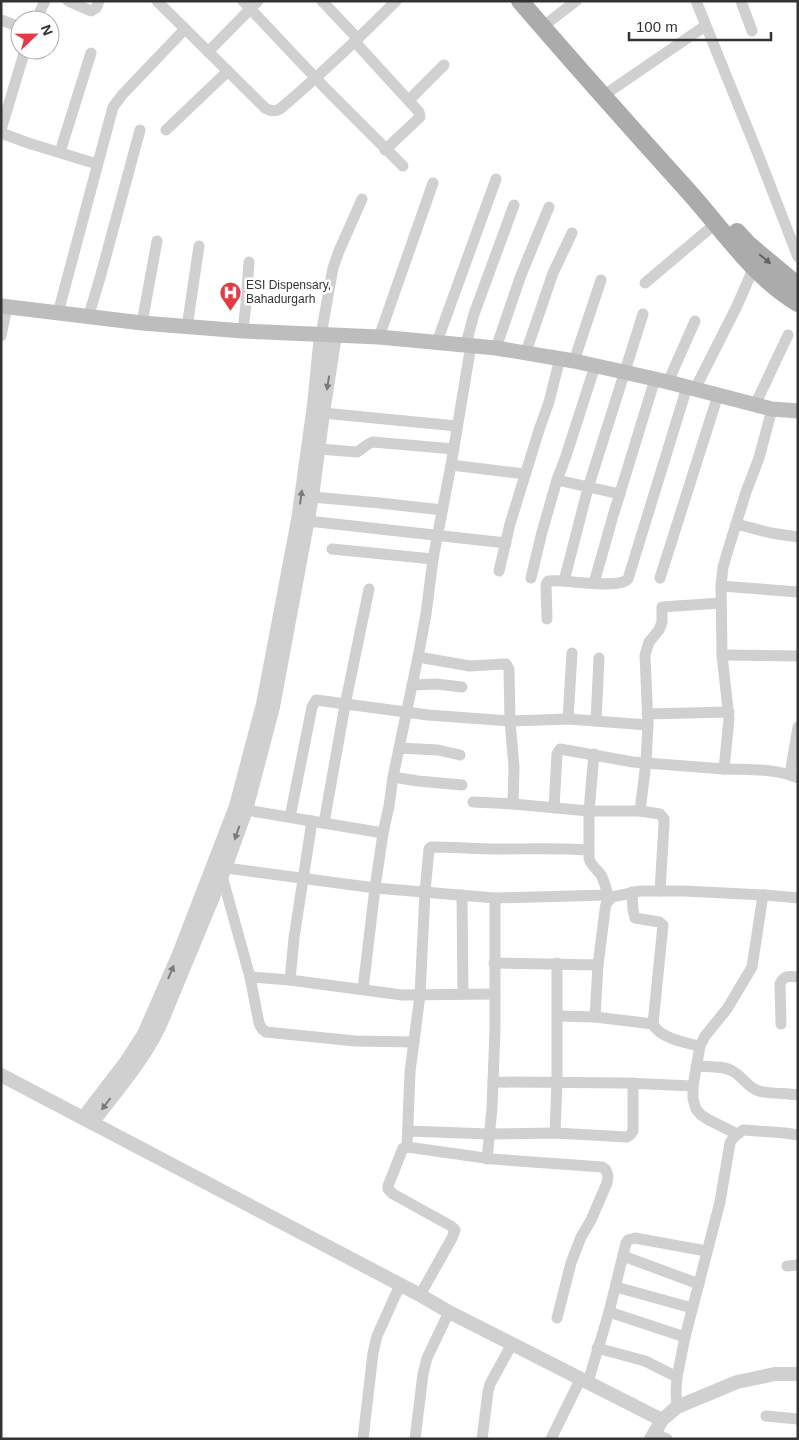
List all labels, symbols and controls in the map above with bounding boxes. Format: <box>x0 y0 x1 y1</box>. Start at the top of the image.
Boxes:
north arrow <box>10 10 60 60</box>
scale bar <box>629 10 772 42</box>
text: 100 m <box>636 18 678 35</box>
text: N <box>38 22 56 38</box>
one-way arrow <box>758 253 771 264</box>
place label: ESI Dispensary, Bahadurgarh <box>246 278 331 306</box>
hospital icon: ESI Dispensary, Bahadurgarh <box>218 280 242 311</box>
one-way arrow <box>323 375 331 391</box>
one-way arrow <box>297 488 305 504</box>
one-way arrow <box>233 826 240 841</box>
one-way arrow <box>167 965 175 979</box>
one-way arrow <box>101 1097 112 1110</box>

